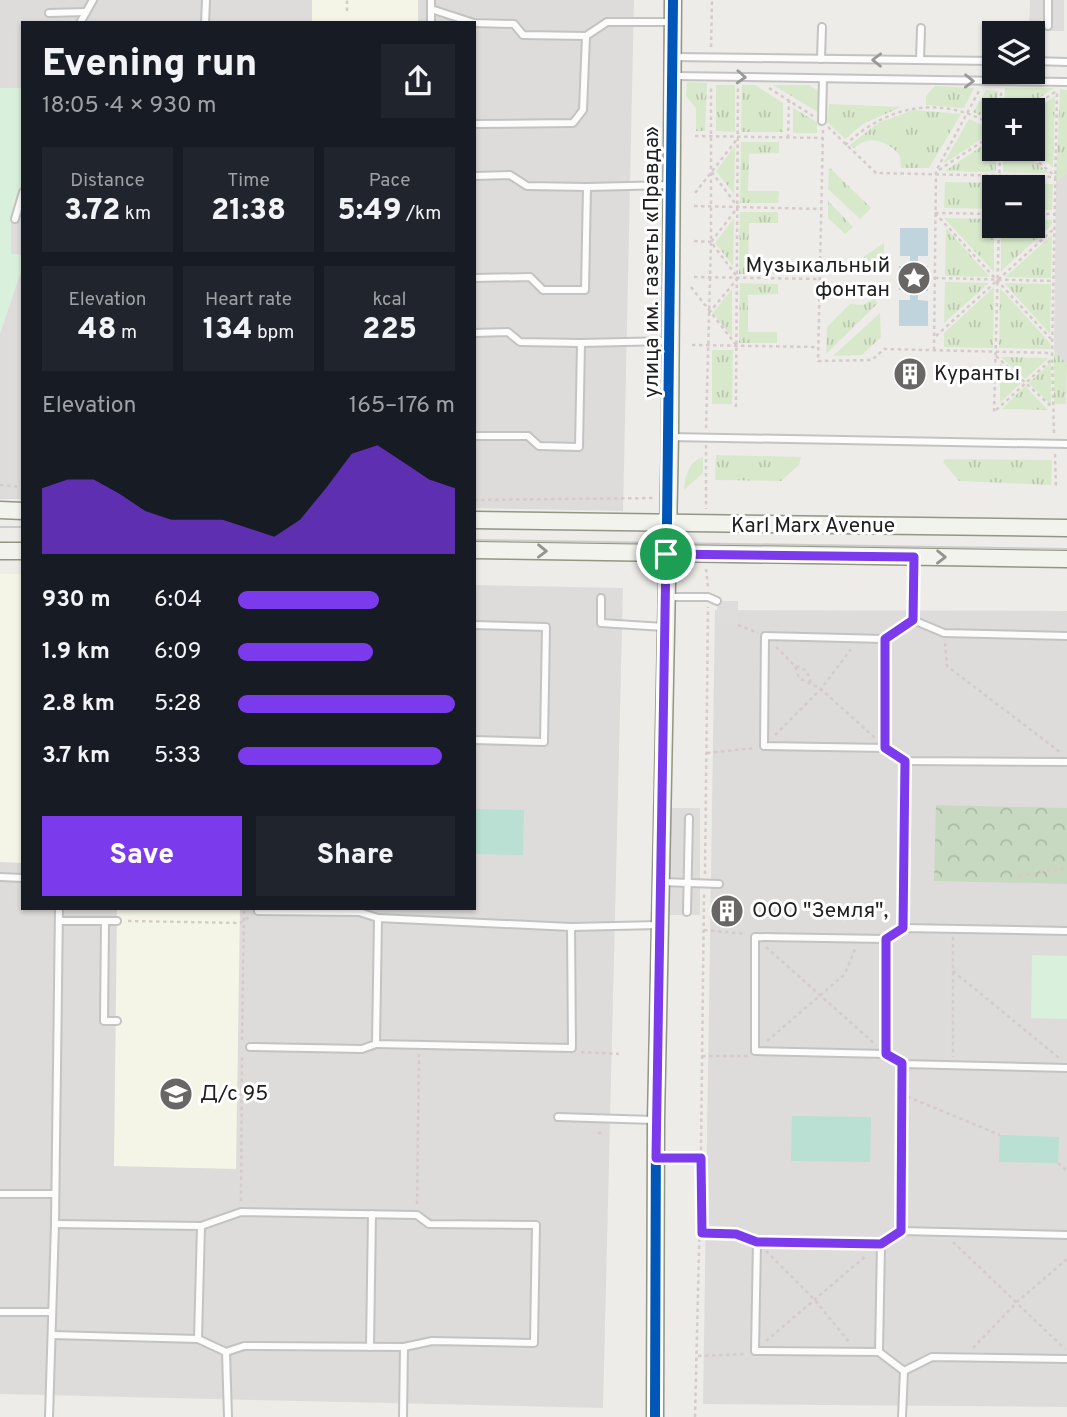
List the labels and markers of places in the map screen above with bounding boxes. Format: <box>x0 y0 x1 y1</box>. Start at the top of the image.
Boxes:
place label: Музыкальный фонтан <box>746 253 890 304</box>
place icon: Музыкальный фонтан <box>895 259 933 297</box>
building icon: Куранты <box>891 355 929 393</box>
place label: Куранты <box>934 361 1020 388</box>
pin <box>636 524 696 584</box>
building icon: ООО "Земля", <box>708 892 746 930</box>
place label: ООО "Земля", <box>752 898 888 925</box>
school or university icon: Д/с 95 <box>157 1075 195 1113</box>
place label: Д/с 95 <box>200 1081 268 1108</box>

